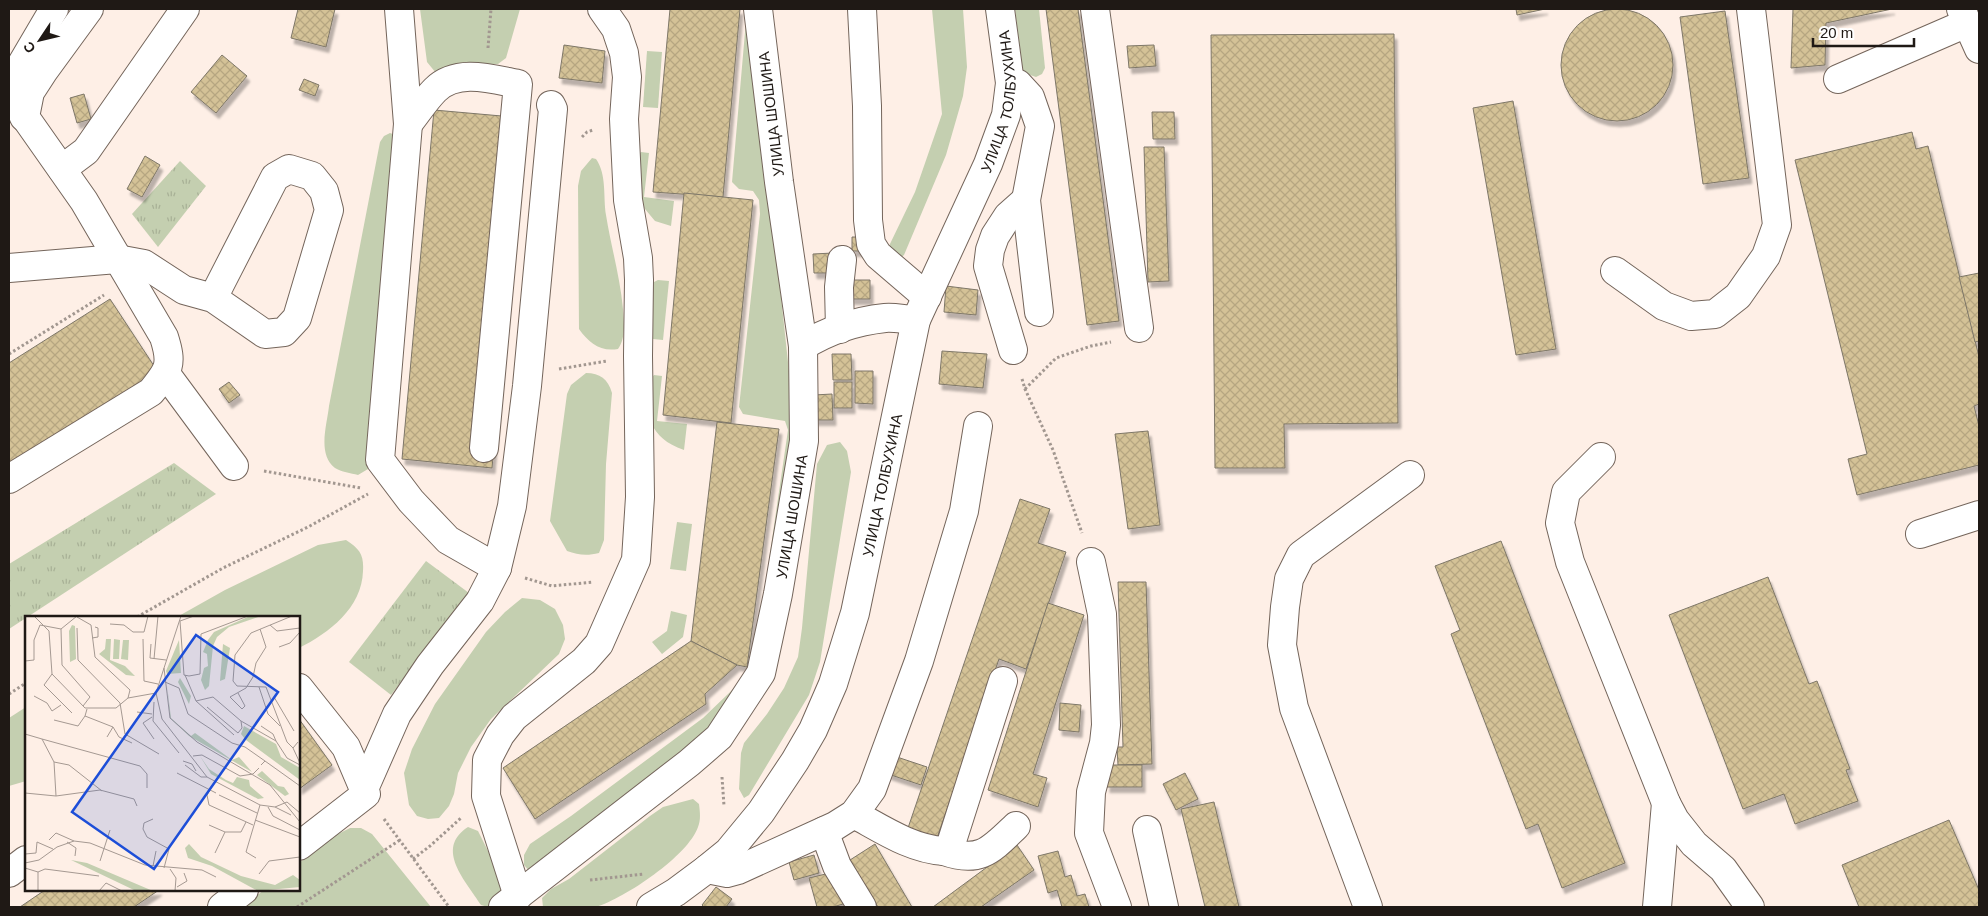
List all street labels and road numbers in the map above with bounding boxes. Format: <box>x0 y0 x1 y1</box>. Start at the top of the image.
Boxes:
street label: УЛИЦА ТОЛБУХИНА <box>977 29 1019 175</box>
street label: УЛИЦА ШОШИНА <box>755 51 787 177</box>
street label: УЛИЦА ТОЛБУХИНА <box>858 412 905 558</box>
street label: УЛИЦА ШОШИНА <box>772 453 810 580</box>

